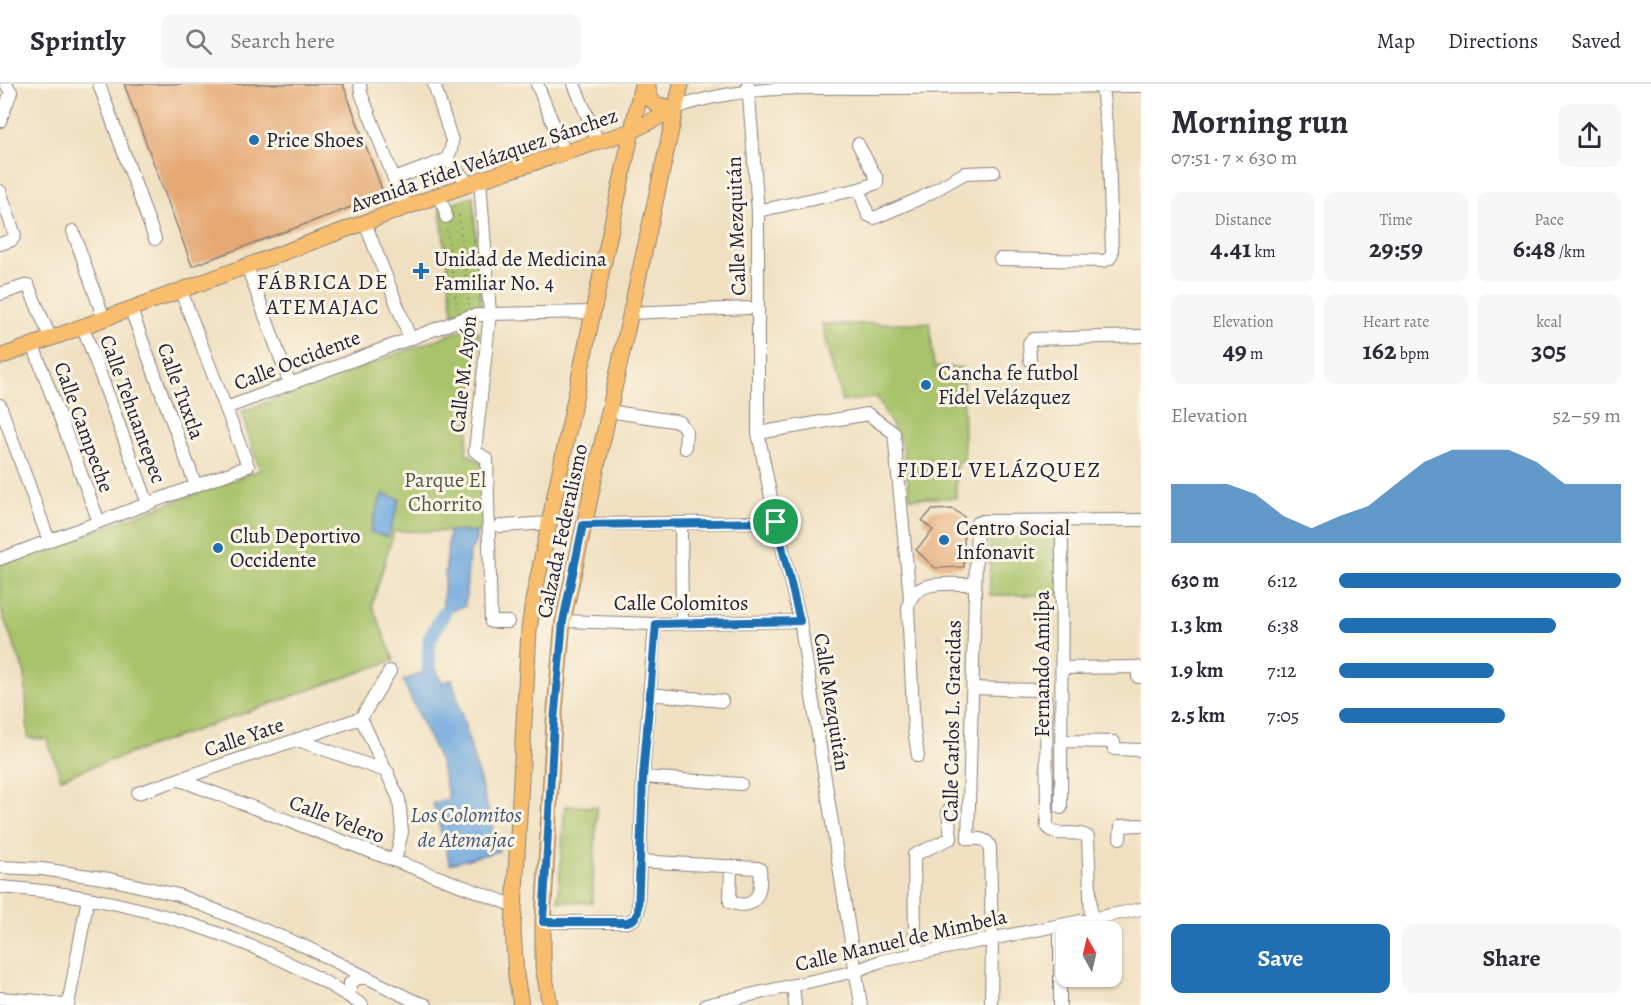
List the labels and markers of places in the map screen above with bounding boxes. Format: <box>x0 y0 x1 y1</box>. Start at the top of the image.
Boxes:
place label: Price Shoes <box>266 126 364 154</box>
marker: Price Shoes <box>247 133 261 147</box>
place label: Unidad de Medicina Familiar No. 4 <box>434 245 607 297</box>
marker: Unidad de Medicina Familiar No. 4 <box>412 262 430 280</box>
place label: Cancha fe futbol Fidel Velázquez <box>938 359 1078 411</box>
marker: Cancha fe futbol Fidel Velázquez <box>919 378 933 392</box>
pin <box>750 496 801 547</box>
place label: Centro Social Infonavit <box>956 514 1070 566</box>
place label: Club Deportivo Occidente <box>230 522 361 574</box>
marker: Centro Social Infonavit <box>937 533 951 547</box>
marker: Club Deportivo Occidente <box>211 541 225 555</box>

